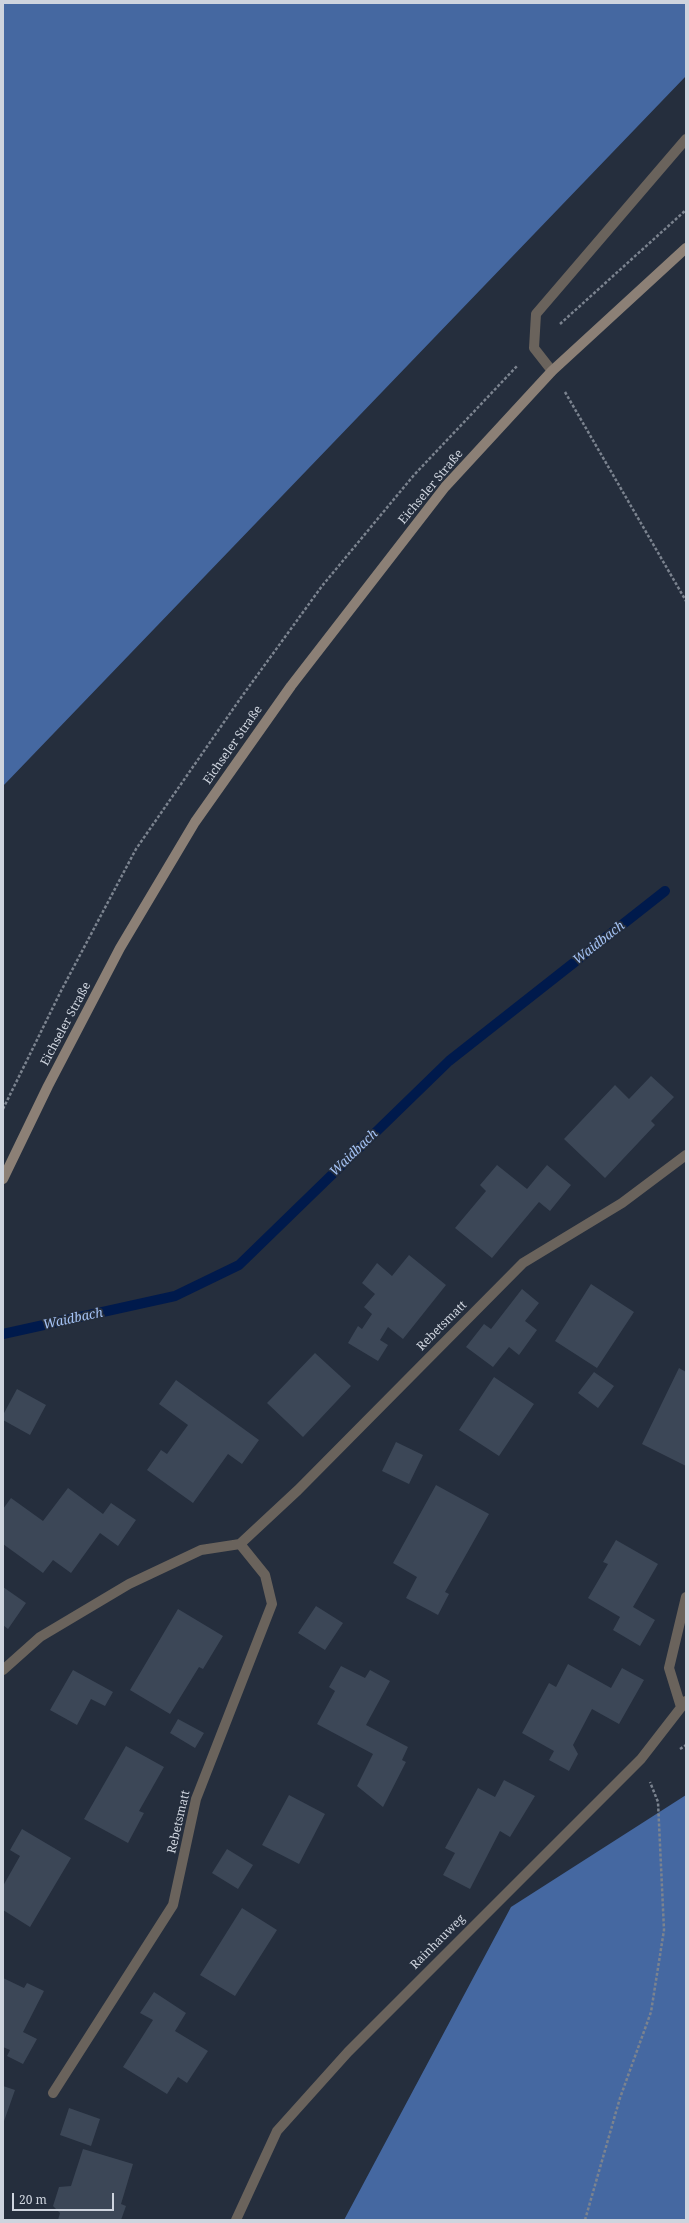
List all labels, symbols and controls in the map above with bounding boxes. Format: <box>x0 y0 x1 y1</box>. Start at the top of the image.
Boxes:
street label: Eichseler Straße <box>396 447 466 527</box>
street label: Eichseler Straße <box>201 703 265 787</box>
water label: Waidbach <box>570 918 628 968</box>
street label: Eichseler Straße <box>38 980 94 1068</box>
water label: Waidbach <box>327 1126 381 1180</box>
street label: Rebetsmatt <box>414 1298 470 1354</box>
water label: Waidbach <box>42 1305 104 1333</box>
street label: Rebetsmatt <box>165 1789 193 1855</box>
street label: Rainhauweg <box>408 1912 468 1972</box>
scale bar <box>14 2185 116 2211</box>
text: 20 m <box>19 2191 47 2208</box>

